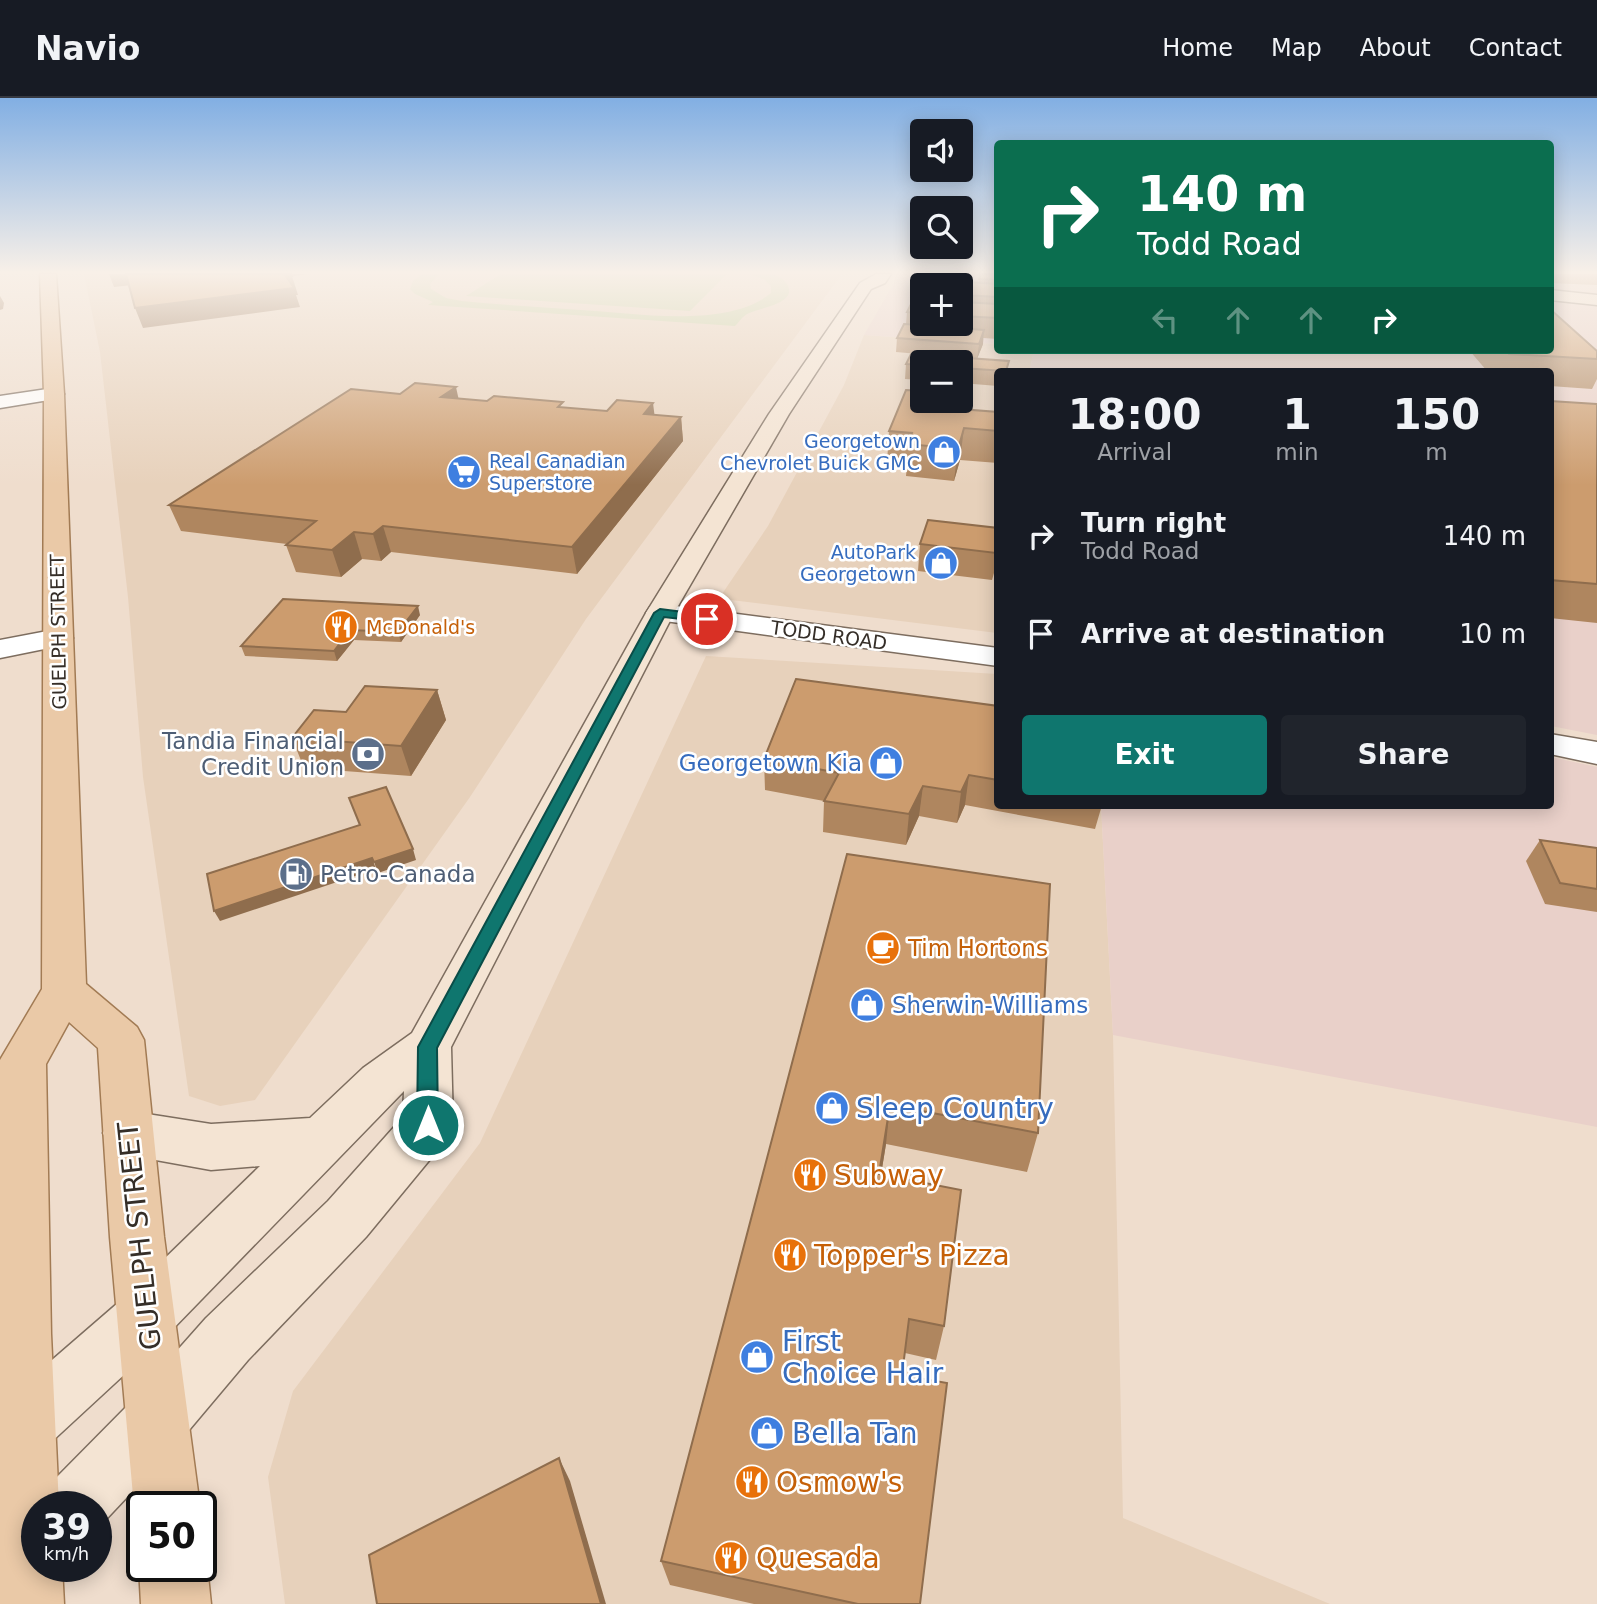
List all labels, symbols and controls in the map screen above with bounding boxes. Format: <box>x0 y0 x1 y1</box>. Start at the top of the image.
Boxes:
text: Navio <box>35 29 140 68</box>
text: Home <box>1162 34 1233 62</box>
text: Map <box>1271 34 1322 62</box>
text: About <box>1360 34 1431 62</box>
text: Contact <box>1469 34 1562 62</box>
map controls <box>910 119 973 413</box>
button: sound <box>910 119 973 182</box>
text: 140 m <box>1137 166 1307 223</box>
icon: right <box>1022 168 1113 259</box>
button: search <box>910 196 973 259</box>
text: Todd Road <box>1137 225 1302 263</box>
button: + <box>910 273 973 336</box>
icon: left <box>1146 301 1184 339</box>
icon: ahead <box>1219 301 1257 339</box>
icon: ahead <box>1292 301 1330 339</box>
icon: right <box>1365 301 1403 339</box>
button: − <box>910 350 973 413</box>
text: 18:00 <box>1068 390 1202 439</box>
text: 1 <box>1282 390 1312 439</box>
text: 150 <box>1393 390 1480 439</box>
place label: Georgetown Chevrolet Buick GMC <box>720 430 920 474</box>
shop icon: Georgetown Chevrolet Buick GMC <box>925 433 963 471</box>
text: Arrival <box>1097 439 1172 465</box>
text: min <box>1275 439 1319 465</box>
text: m <box>1425 439 1448 465</box>
place label: Real Canadian Superstore <box>489 450 626 494</box>
supermarket icon: Real Canadian Superstore <box>445 453 483 491</box>
text: Turn right <box>1081 508 1226 538</box>
icon: right <box>1022 517 1060 555</box>
text: 140 m <box>1443 521 1526 551</box>
text: Todd Road <box>1081 538 1199 564</box>
place label: AutoPark Georgetown <box>800 541 916 585</box>
shop icon: AutoPark Georgetown <box>922 544 960 582</box>
street label: GUELPH STREET <box>46 554 70 710</box>
pin <box>677 589 737 649</box>
icon: arrive <box>688 600 726 638</box>
restaurant icon: McDonald's <box>322 608 360 646</box>
icon: arrive <box>1022 615 1060 653</box>
place label: McDonald's <box>366 616 475 638</box>
street label: TODD ROAD <box>768 616 889 654</box>
text: Arrive at destination <box>1081 619 1385 649</box>
text: 10 m <box>1459 619 1526 649</box>
button: Exit <box>1022 715 1267 795</box>
button: Share <box>1281 715 1526 795</box>
place label: Tandia Financial Credit Union <box>161 728 344 780</box>
bank icon: Tandia Financial Credit Union <box>349 735 387 773</box>
shop icon: Georgetown Kia <box>867 744 905 782</box>
place label: Georgetown Kia <box>679 750 862 776</box>
fuel station icon: Petro-Canada <box>277 855 315 893</box>
place label: Petro-Canada <box>320 861 476 887</box>
cafe icon: Tim Hortons <box>864 929 902 967</box>
place label: Tim Hortons <box>907 935 1048 961</box>
shop icon: Sherwin-Williams <box>848 986 886 1024</box>
place label: Sherwin-Williams <box>892 992 1088 1018</box>
position arrow <box>391 1088 465 1162</box>
shop icon: Sleep Country <box>813 1089 851 1127</box>
place label: Sleep Country <box>856 1092 1054 1125</box>
street label: GUELPH STREET <box>111 1119 168 1352</box>
restaurant icon: Subway <box>791 1156 829 1194</box>
place label: Subway <box>834 1159 944 1192</box>
restaurant icon: Topper's Pizza <box>771 1236 809 1274</box>
place label: Topper's Pizza <box>813 1239 1010 1272</box>
place label: First Choice Hair <box>782 1325 944 1390</box>
shop icon: First Choice Hair <box>738 1338 776 1376</box>
shop icon: Bella Tan <box>748 1414 786 1452</box>
place label: Bella Tan <box>792 1417 917 1450</box>
restaurant icon: Osmow's <box>733 1463 771 1501</box>
place label: Osmow's <box>776 1466 902 1499</box>
speed limit sign: 50 <box>126 1491 217 1582</box>
text: 39 <box>42 1507 91 1547</box>
restaurant icon: Quesada <box>712 1539 750 1577</box>
place label: Quesada <box>756 1542 880 1575</box>
text: km/h <box>44 1543 89 1564</box>

